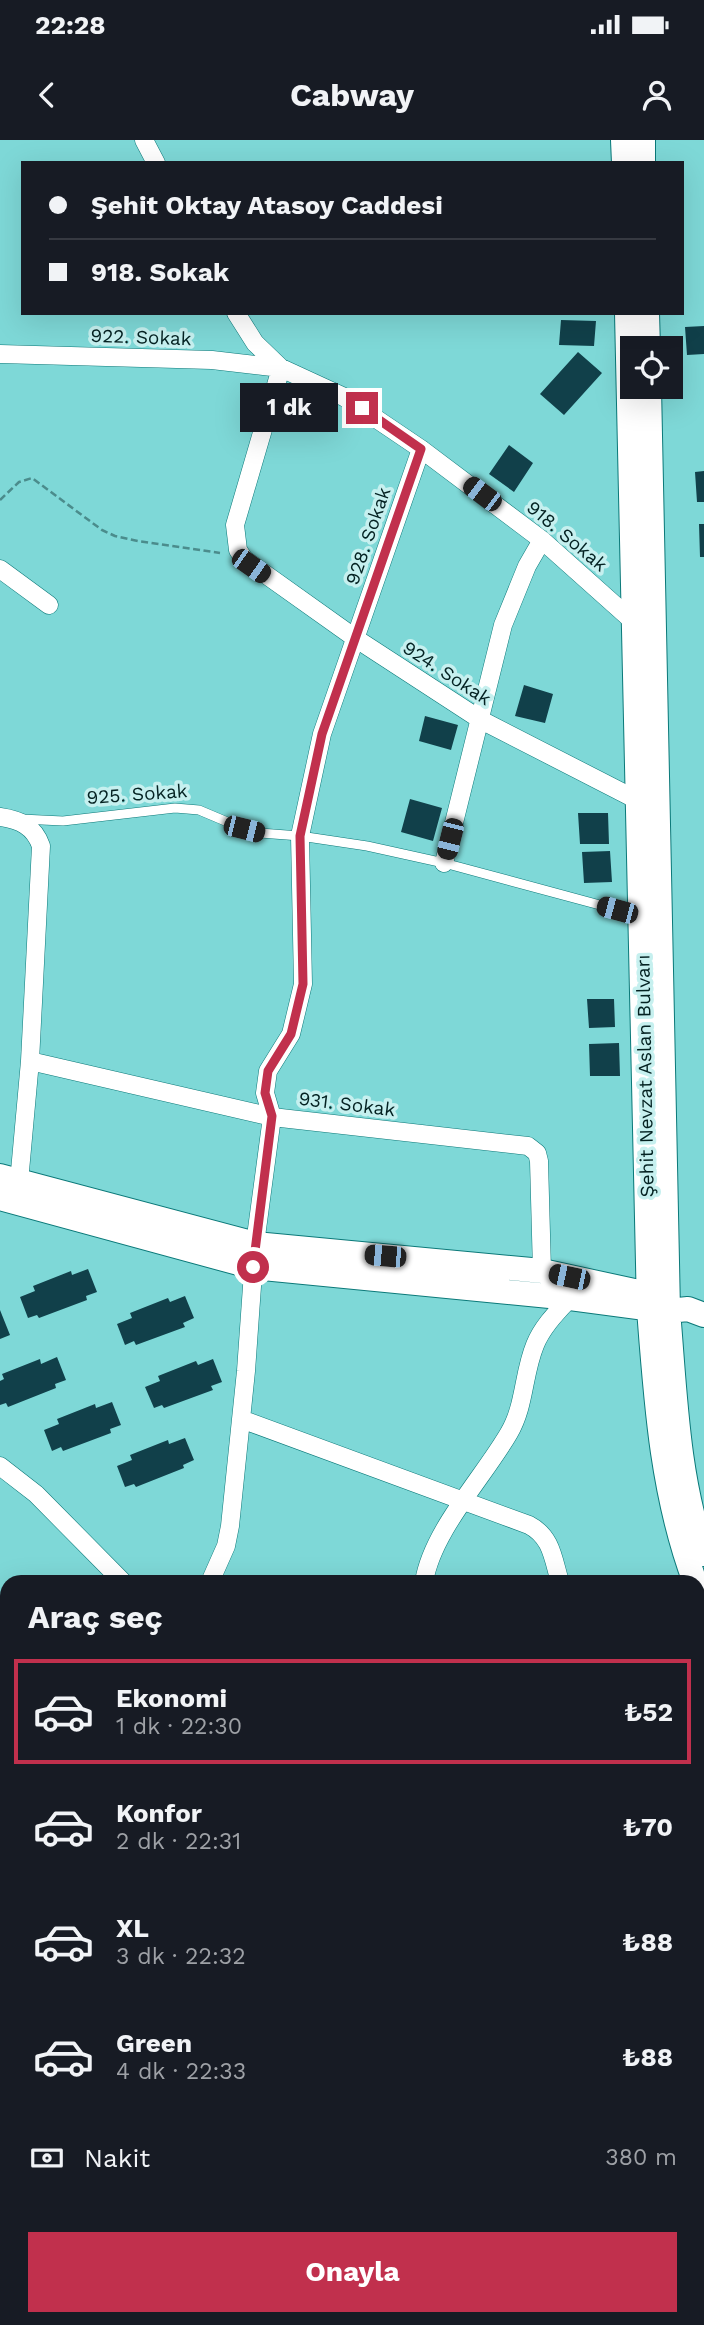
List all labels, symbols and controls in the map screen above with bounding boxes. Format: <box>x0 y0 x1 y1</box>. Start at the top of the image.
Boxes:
text: 22:28 <box>35 10 106 40</box>
icon: back <box>28 76 66 114</box>
text: Cabway <box>290 76 414 114</box>
icon: person <box>638 76 676 114</box>
text: Şehit Oktay Atasoy Caddesi <box>91 190 443 220</box>
text: 918. Sokak <box>91 257 229 287</box>
street label: 922. Sokak <box>90 324 192 350</box>
map controls <box>620 336 683 399</box>
button: locate <box>620 336 683 399</box>
callout: 1 dk <box>240 384 338 432</box>
route end <box>346 392 378 424</box>
text: 1 dk <box>266 394 312 421</box>
car <box>459 473 506 515</box>
street label: 928. Sokak <box>341 484 396 588</box>
street label: 918. Sokak <box>522 496 612 576</box>
car <box>228 545 275 587</box>
street label: 924. Sokak <box>398 636 496 710</box>
street label: 925. Sokak <box>86 779 188 809</box>
car <box>222 814 267 844</box>
car <box>435 816 466 862</box>
car <box>594 894 641 926</box>
street label: Şehit Nevzat Aslan Bulvarı <box>631 954 659 1198</box>
street label: 931. Sokak <box>297 1087 397 1121</box>
car <box>364 1244 407 1268</box>
route start <box>237 1251 269 1283</box>
car <box>547 1262 592 1292</box>
text: Araç seç <box>28 1598 163 1636</box>
icon: car <box>32 1680 95 1743</box>
text: Ekonomi <box>116 1683 227 1713</box>
text: ₺52 <box>624 1697 673 1727</box>
text: 1 dk · 22:30 <box>116 1713 242 1740</box>
icon: car <box>32 1795 95 1858</box>
text: Konfor <box>116 1798 202 1828</box>
text: ₺70 <box>623 1812 673 1842</box>
text: 2 dk · 22:31 <box>116 1828 241 1855</box>
icon: car <box>32 1910 95 1973</box>
text: XL <box>116 1913 149 1943</box>
text: ₺88 <box>622 1927 673 1957</box>
text: 3 dk · 22:32 <box>116 1943 246 1970</box>
icon: car <box>32 2025 95 2088</box>
text: Green <box>116 2028 192 2058</box>
text: ₺88 <box>622 2042 673 2072</box>
text: 4 dk · 22:33 <box>116 2058 246 2085</box>
icon: cash <box>28 2139 66 2177</box>
text: Nakit <box>84 2143 150 2173</box>
text: 380 m <box>605 2144 677 2171</box>
button: Onayla <box>28 2232 677 2312</box>

